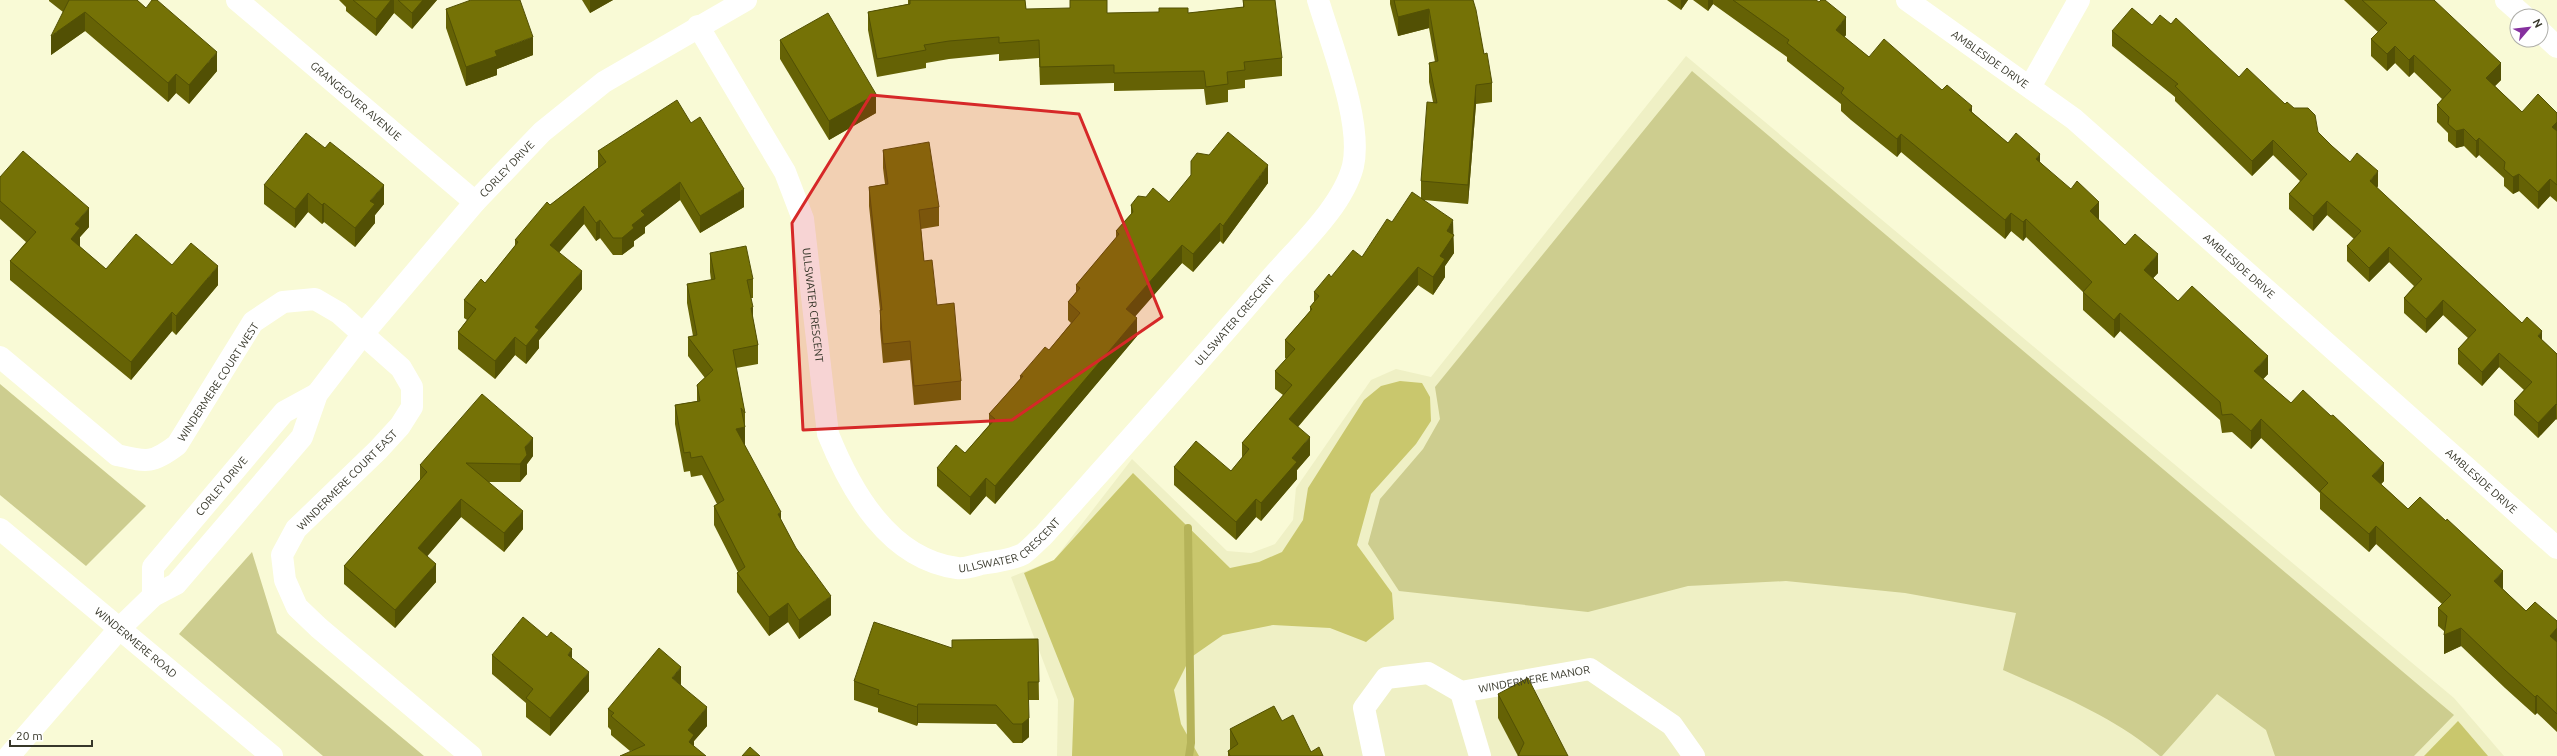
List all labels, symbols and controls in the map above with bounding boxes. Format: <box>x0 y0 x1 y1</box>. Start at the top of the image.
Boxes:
north arrow <box>2509 8 2549 48</box>
text: N <box>2531 17 2545 30</box>
street label: AMBLESIDE DRIVE <box>1949 28 2031 91</box>
street label: GRANGEOVER AVENUE <box>308 59 404 143</box>
street label: CORLEY DRIVE <box>477 138 536 200</box>
street label: AMBLESIDE DRIVE <box>2201 231 2277 300</box>
street label: ULLSWATER CRESCENT <box>800 247 826 363</box>
street label: ULLSWATER CRESCENT <box>1192 273 1277 368</box>
street label: WINDERMERE COURT WEST <box>175 320 261 444</box>
street label: WINDERMERE COURT EAST <box>294 427 400 533</box>
street label: AMBLESIDE DRIVE <box>2443 446 2520 516</box>
street label: CORLEY DRIVE <box>193 454 250 518</box>
street label: ULLSWATER CRESCENT <box>958 516 1062 574</box>
street label: WINDERMERE ROAD <box>92 605 180 680</box>
street label: WINDERMERE MANOR <box>1478 663 1591 695</box>
scale bar <box>10 722 92 748</box>
text: 20 m <box>16 729 43 742</box>

